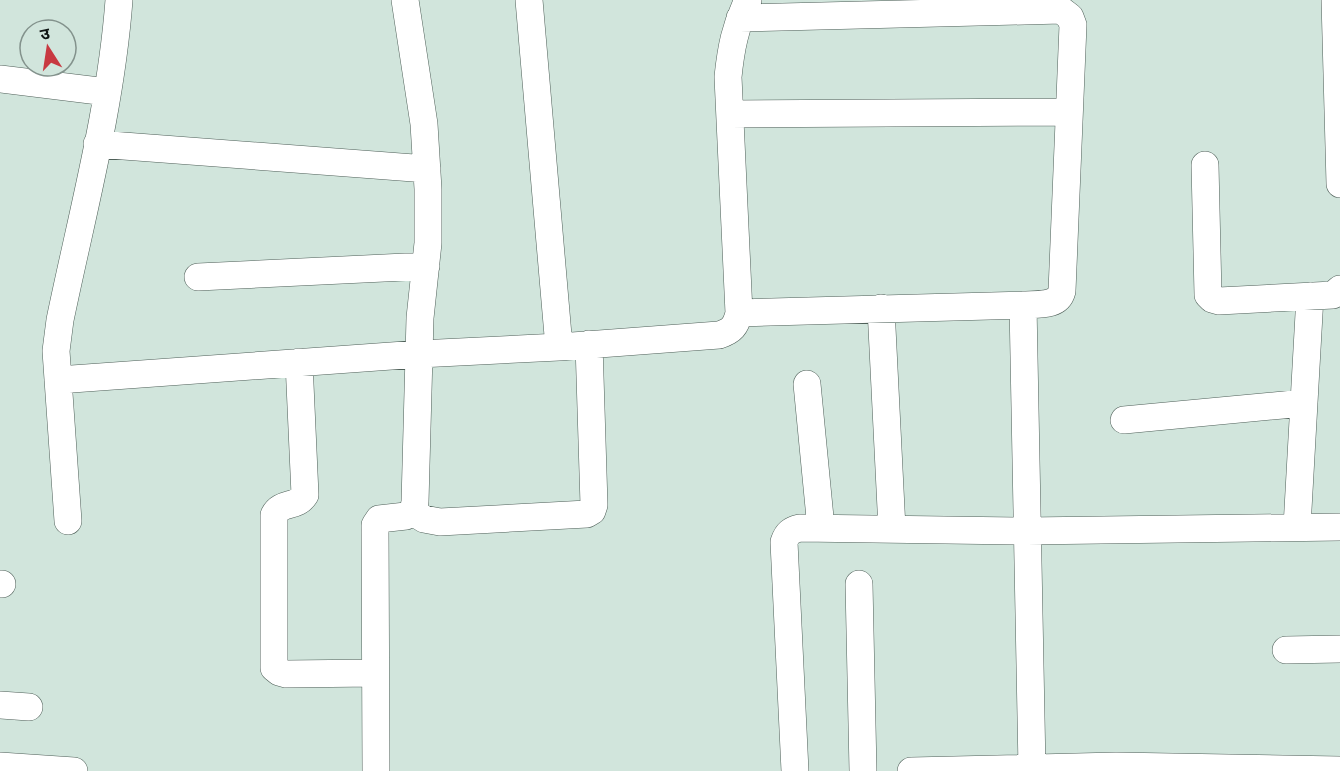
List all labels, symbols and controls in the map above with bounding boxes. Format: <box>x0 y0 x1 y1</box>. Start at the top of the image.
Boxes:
north arrow <box>18 18 78 78</box>
text: उ <box>38 23 52 44</box>

